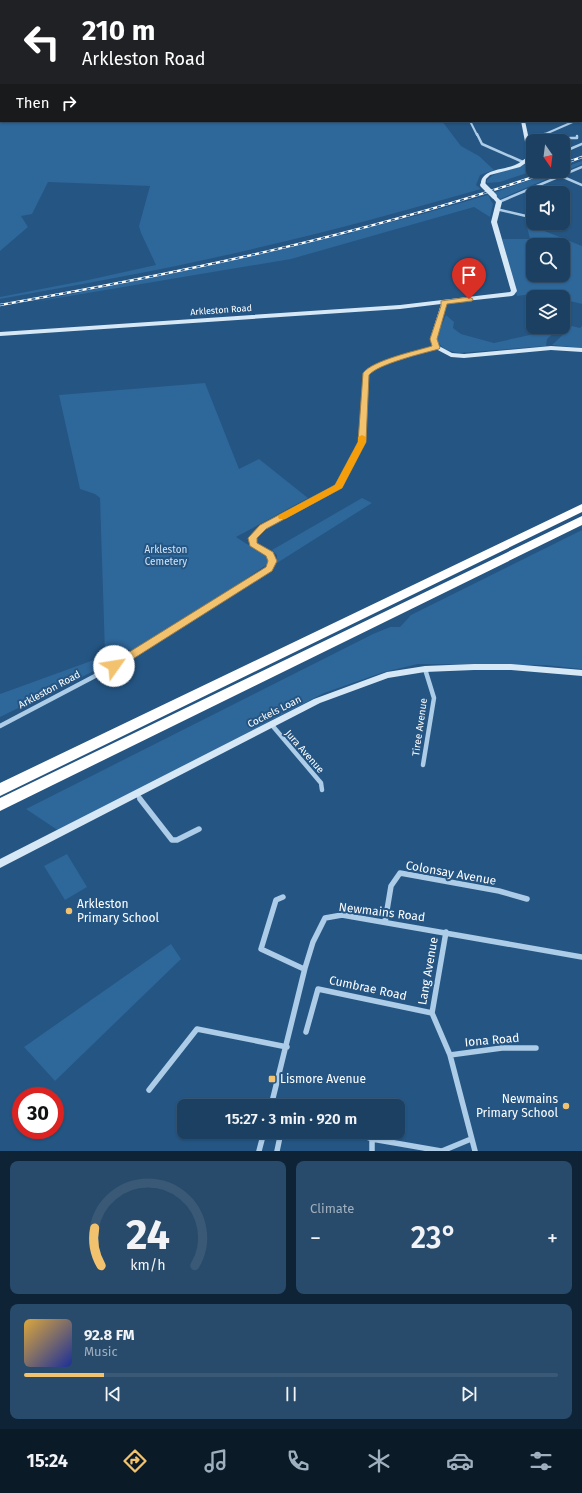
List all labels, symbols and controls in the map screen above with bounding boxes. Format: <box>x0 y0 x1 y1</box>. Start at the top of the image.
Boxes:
text: 210 m <box>82 14 156 47</box>
icon: left <box>16 16 68 68</box>
text: Arkleston Road <box>82 48 205 70</box>
icon: right <box>58 92 80 114</box>
text: Then <box>16 94 50 112</box>
north arrow <box>526 134 570 178</box>
map controls <box>526 134 570 334</box>
button: sound <box>526 186 570 230</box>
button: search <box>526 238 570 282</box>
pin <box>452 258 486 299</box>
icon: arrive <box>458 264 480 286</box>
button: layers <box>526 290 570 334</box>
street label: Arkleston Road <box>190 303 252 317</box>
park label: Arkleston Cemetery <box>145 544 187 568</box>
position arrow <box>93 645 135 687</box>
street label: Arkleston Road <box>16 668 83 711</box>
street label: Cockels Loan <box>246 693 303 731</box>
street label: Tiree Avenue <box>410 697 430 757</box>
street label: Jura Avenue <box>282 727 326 776</box>
street label: Colonsay Avenue <box>405 858 497 888</box>
place label: Arkleston Primary School <box>77 897 160 925</box>
street label: Newmains Road <box>338 900 426 924</box>
marker: Arkleston Primary School <box>64 906 74 916</box>
street label: Lang Avenue <box>415 936 441 1006</box>
street label: Cumbrae Road <box>328 973 408 1003</box>
street label: Iona Road <box>464 1031 520 1049</box>
place label: Lismore Avenue <box>280 1072 366 1086</box>
marker: Lismore Avenue <box>267 1074 277 1084</box>
speed limit sign: 30 <box>12 1087 64 1139</box>
place label: Newmains Primary School <box>476 1092 558 1120</box>
marker: Newmains Primary School <box>561 1101 571 1111</box>
text: 15:27 · 3 min · 920 m <box>225 1110 357 1128</box>
text: Climate <box>310 1201 354 1216</box>
text: 24 <box>126 1209 170 1259</box>
text: 23° <box>411 1220 457 1256</box>
text: − <box>310 1225 321 1252</box>
text: + <box>547 1225 558 1252</box>
text: km/h <box>130 1256 166 1273</box>
text: 92.8 FM <box>84 1326 134 1344</box>
text: Music <box>84 1344 118 1359</box>
icon: previous <box>102 1383 124 1405</box>
icon: pause <box>280 1383 302 1405</box>
icon: next <box>458 1383 480 1405</box>
icon: directions <box>121 1447 149 1475</box>
icon: music <box>202 1447 230 1475</box>
icon: phone <box>284 1447 312 1475</box>
icon: climate <box>365 1447 393 1475</box>
icon: car <box>446 1447 474 1475</box>
icon: filters <box>527 1447 555 1475</box>
text: 15:24 <box>27 1450 68 1472</box>

